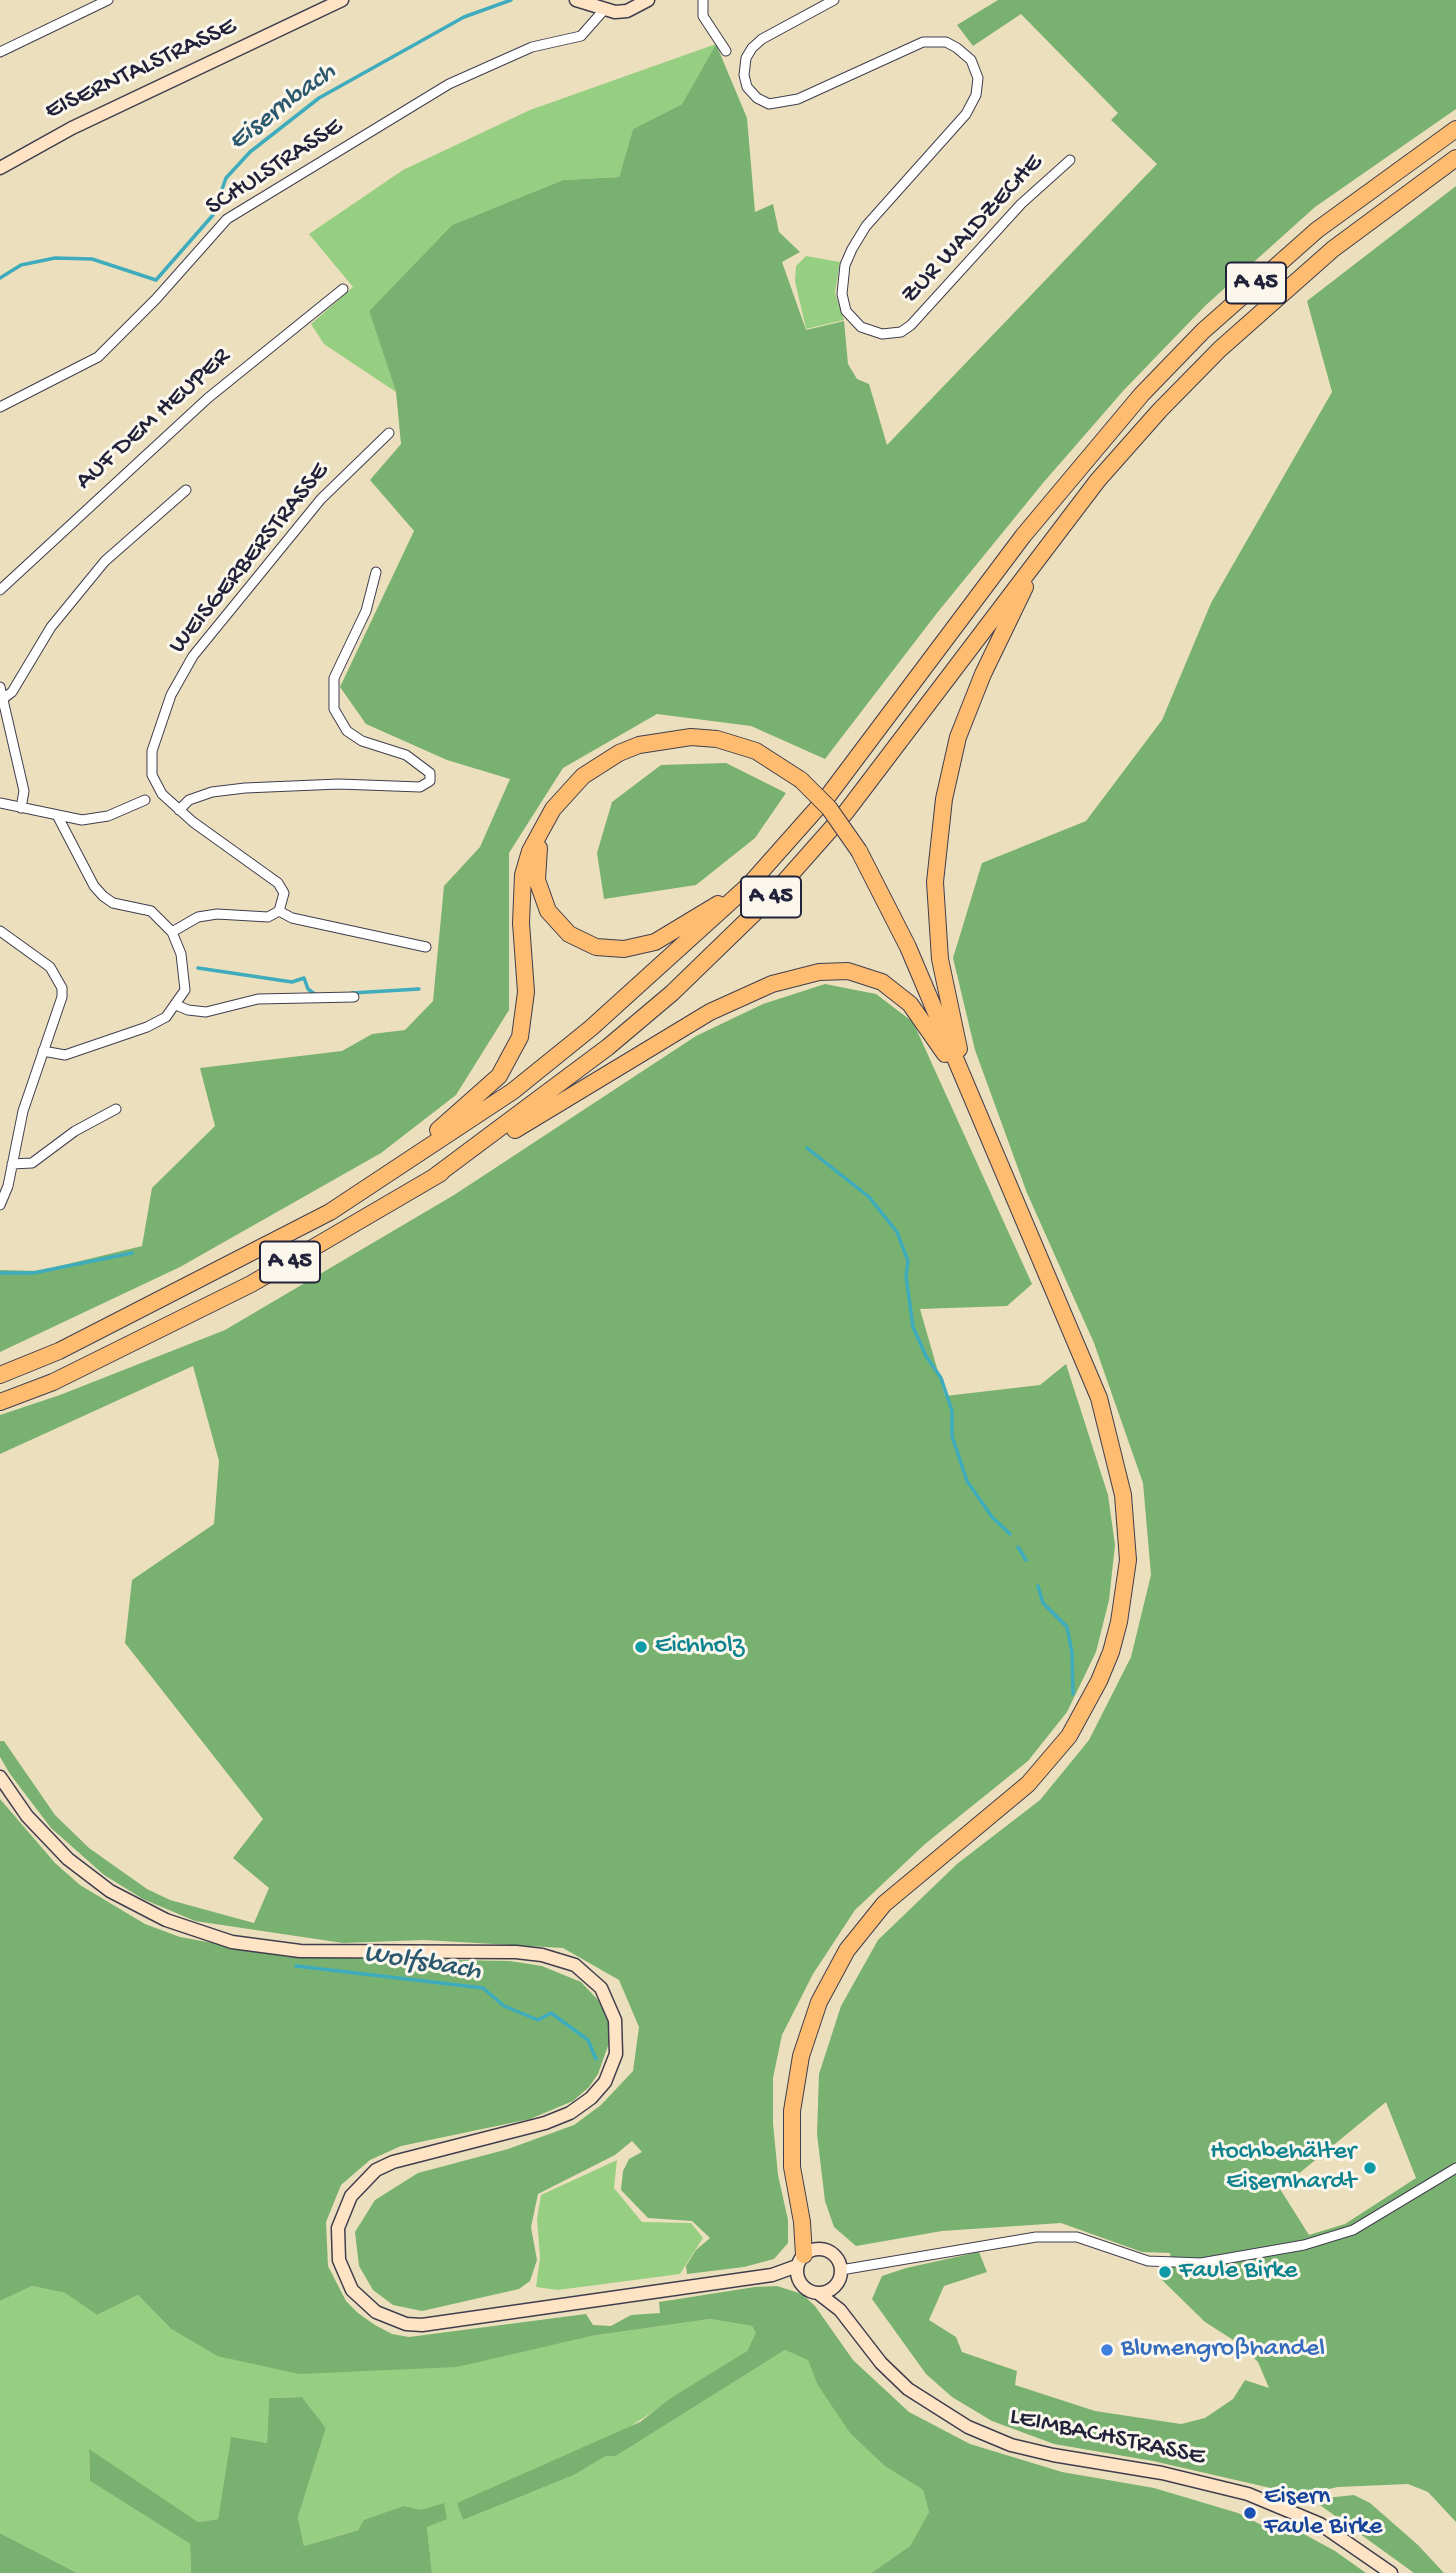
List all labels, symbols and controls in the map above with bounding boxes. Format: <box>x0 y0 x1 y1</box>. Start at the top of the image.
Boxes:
street label: EISERNTALSTRASSE <box>40 12 242 128</box>
water label: Eisernbach <box>222 57 344 159</box>
street label: SCHULSTRASSE <box>201 112 349 224</box>
street label: ZUR WALDZECHE <box>896 149 1050 311</box>
road number: A 45 <box>1226 262 1286 304</box>
street label: AUF DEM HEUPER <box>70 342 238 498</box>
street label: WEISGERBERSTRASSE <box>163 457 337 661</box>
road number: A 45 <box>741 876 801 917</box>
road number: A 45 <box>260 1242 320 1282</box>
place label: Eichholz <box>655 1631 744 1663</box>
marker: Eichholz <box>633 1639 649 1655</box>
water label: Wolfsbach <box>361 1938 483 1990</box>
place label: Hochbehälter Eisernhardt <box>1210 2137 1356 2198</box>
marker: Hochbehälter Eisernhardt <box>1362 2160 1378 2176</box>
place label: Faule Birke <box>1179 2256 1297 2288</box>
marker: Faule Birke <box>1157 2264 1173 2280</box>
place label: Blumengroßhandel <box>1121 2334 1325 2366</box>
marker: Blumengroßhandel <box>1099 2342 1115 2358</box>
street label: LEIMBACHSTRASSE <box>1006 2402 1208 2474</box>
place label: Eisern Faule Birke <box>1264 2482 1382 2544</box>
marker: Eisern Faule Birke <box>1242 2505 1258 2521</box>

